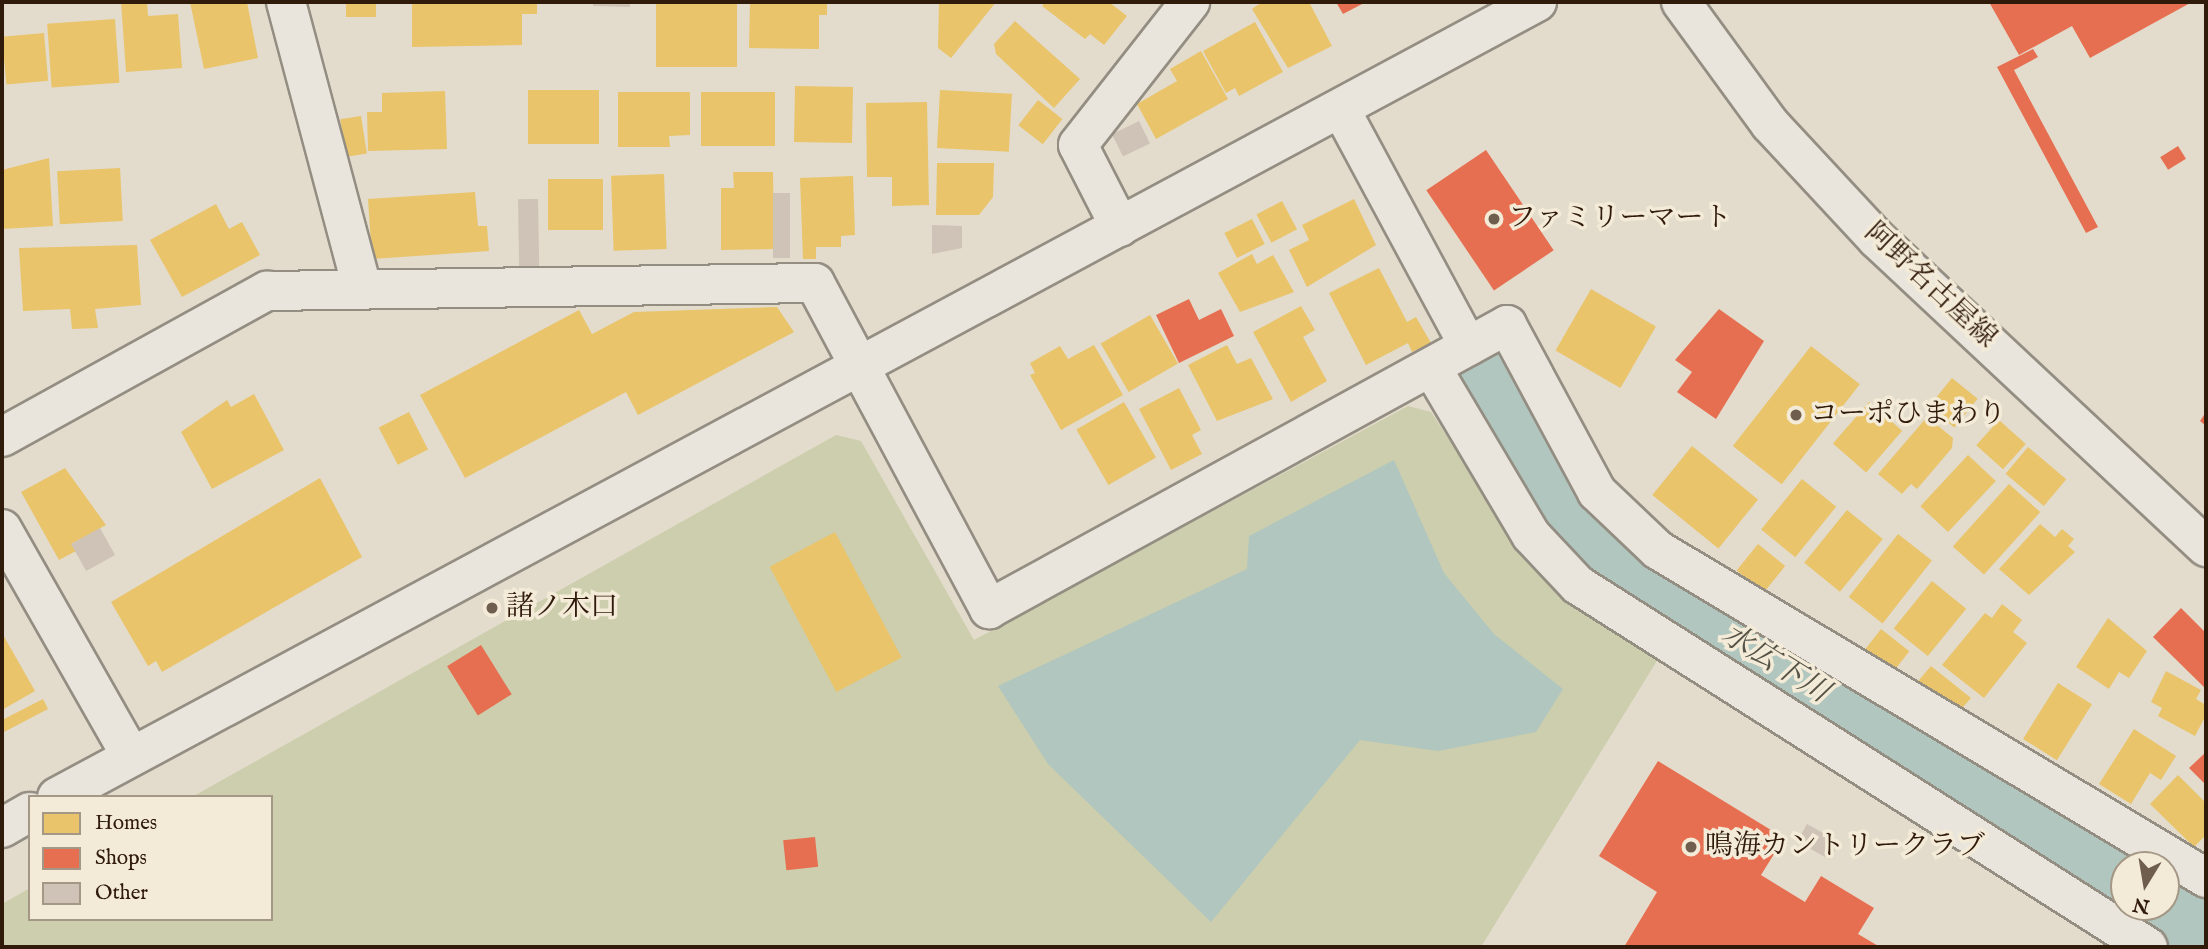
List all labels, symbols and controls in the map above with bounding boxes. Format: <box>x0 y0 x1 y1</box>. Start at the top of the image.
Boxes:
place label: ファミリーマート <box>1508 202 1732 236</box>
marker: ファミリーマート <box>1486 211 1502 227</box>
street label: 阿野名古屋線 <box>1857 216 2003 356</box>
place label: コーポひまわり <box>1810 398 2006 432</box>
marker: コーポひまわり <box>1788 407 1804 423</box>
place label: 諸ノ木口 <box>506 591 618 625</box>
marker: 諸ノ木口 <box>484 600 500 616</box>
water label: 水広下川 <box>1715 617 1835 711</box>
legend <box>28 795 273 921</box>
text: Homes <box>95 810 157 837</box>
place label: 鳴海カントリークラブ <box>1705 830 1985 864</box>
marker: 鳴海カントリークラブ <box>1683 839 1699 855</box>
text: Shops <box>95 845 147 872</box>
north arrow <box>2110 851 2180 921</box>
text: Other <box>95 880 148 907</box>
text: N <box>2131 891 2152 918</box>

